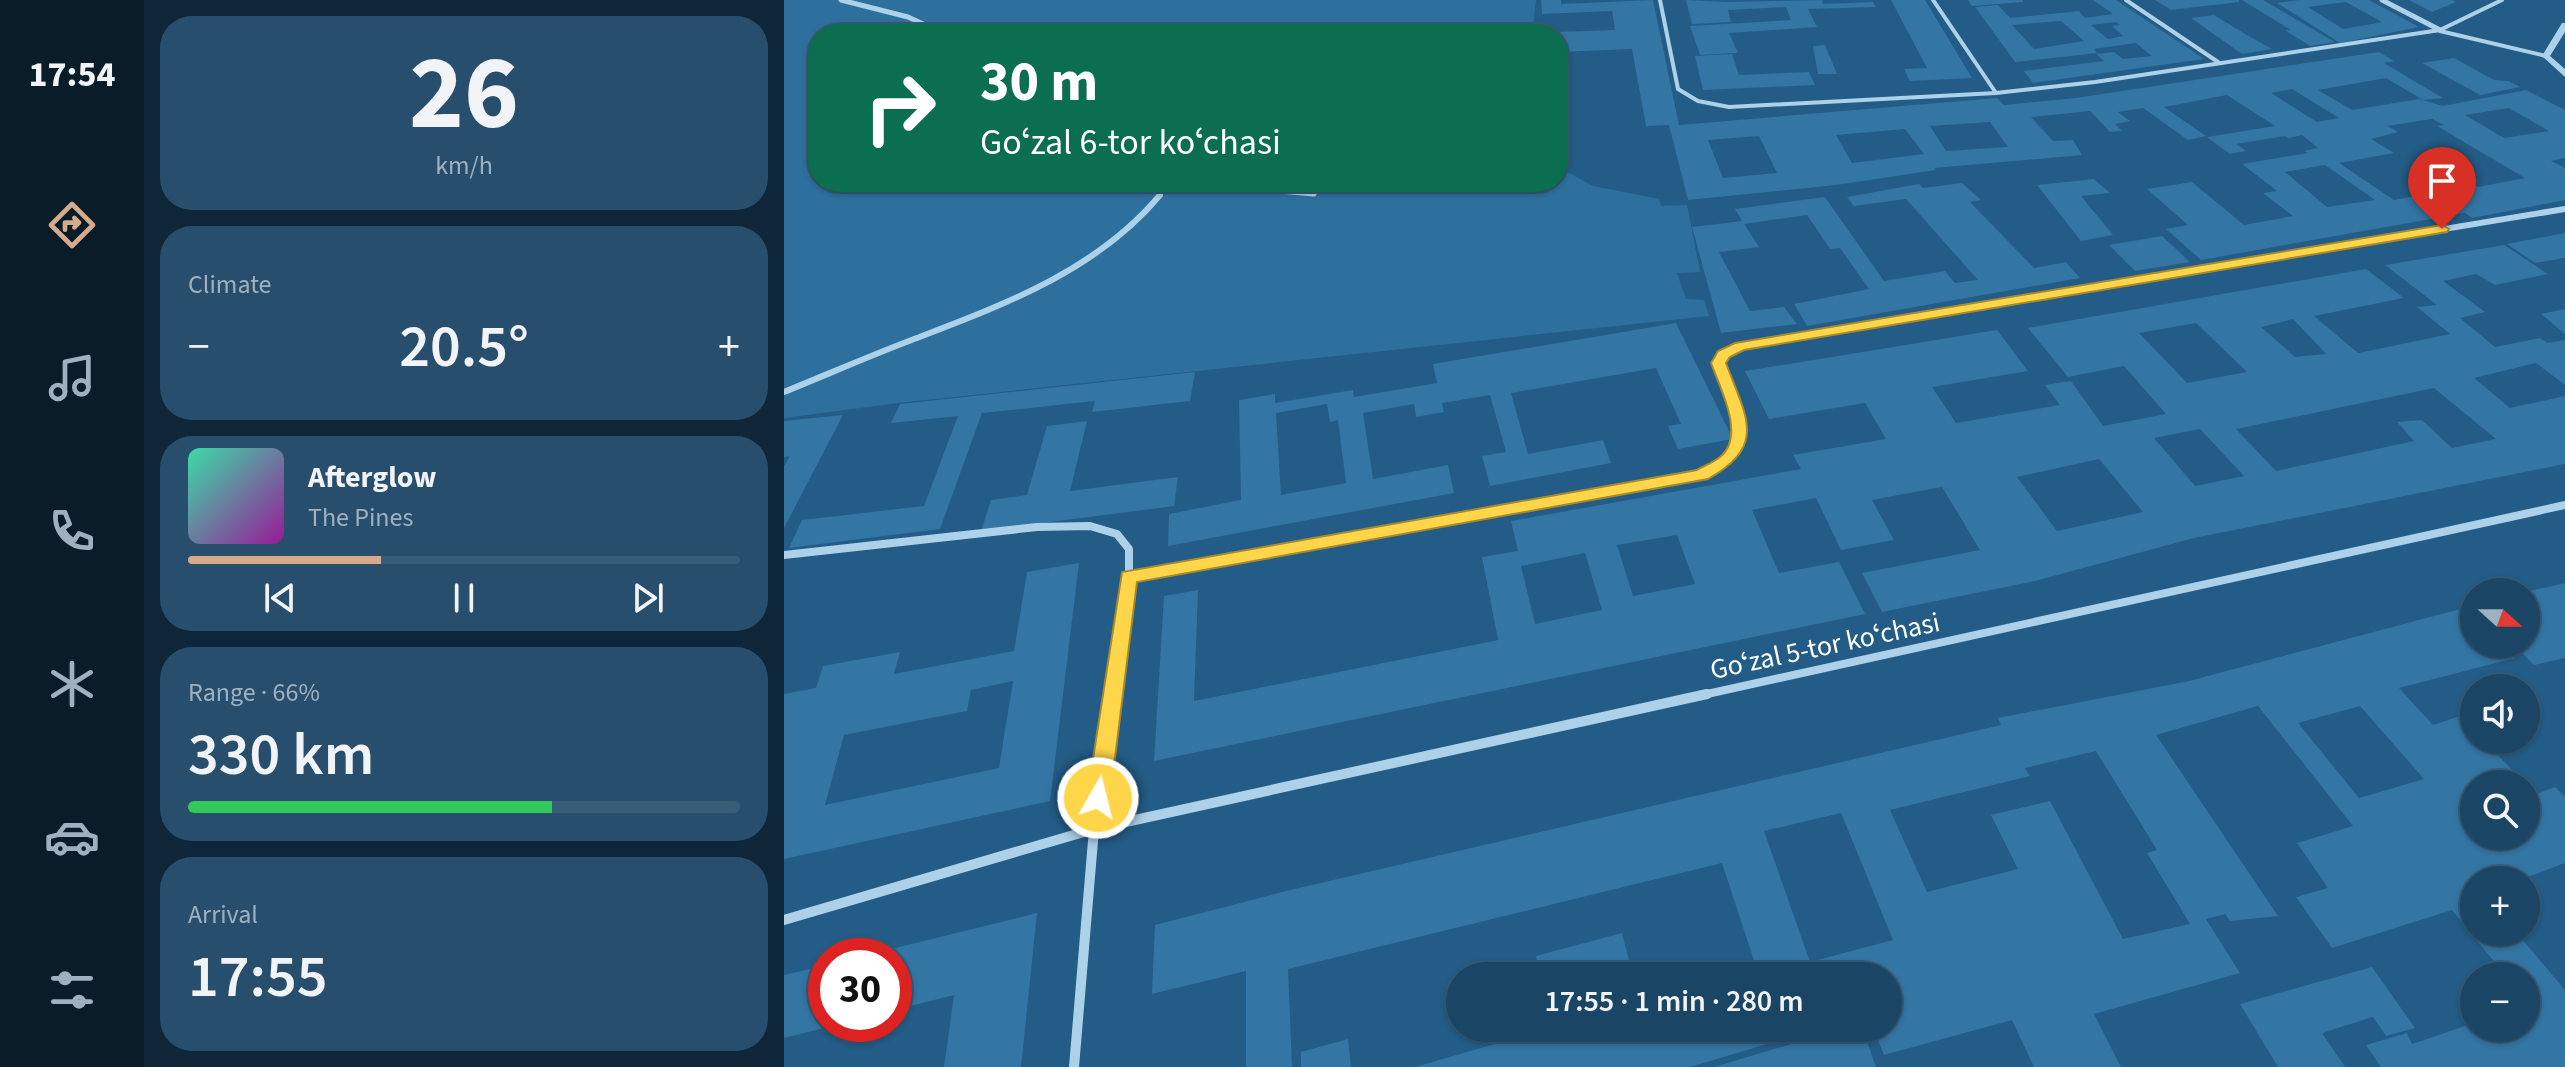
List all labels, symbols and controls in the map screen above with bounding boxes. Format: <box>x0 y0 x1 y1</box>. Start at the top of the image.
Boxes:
text: 26 <box>409 21 519 169</box>
text: 30 m <box>980 43 1098 122</box>
text: 17:54 <box>29 49 115 100</box>
icon: right <box>848 56 952 160</box>
text: Goʻzal 6-tor koʻchasi <box>980 117 1281 168</box>
text: km/h <box>435 147 493 184</box>
pin <box>2408 147 2476 229</box>
icon: arrive <box>2420 159 2464 203</box>
icon: directions <box>44 197 100 253</box>
text: Climate <box>188 266 272 303</box>
text: 20.5° <box>399 305 529 390</box>
text: − <box>188 316 210 379</box>
text: + <box>718 316 740 379</box>
icon: music <box>44 350 100 406</box>
text: Afterglow <box>308 456 436 499</box>
text: The Pines <box>308 499 413 536</box>
icon: phone <box>44 503 100 559</box>
icon: previous <box>258 576 302 620</box>
icon: pause <box>442 576 486 620</box>
icon: next <box>626 576 670 620</box>
north arrow <box>2460 578 2540 658</box>
map controls <box>2460 578 2540 1042</box>
street label: Goʻzal 5-tor koʻchasi <box>1706 602 1944 690</box>
icon: climate <box>44 656 100 712</box>
text: Range · 66% <box>188 674 320 711</box>
button: sound <box>2460 674 2540 754</box>
text: 330 km <box>188 713 374 798</box>
position arrow <box>1056 756 1140 840</box>
button: search <box>2460 770 2540 850</box>
icon: car <box>44 809 100 865</box>
button: + <box>2460 866 2540 946</box>
text: Arrival <box>188 896 258 933</box>
text: 17:55 <box>188 935 328 1020</box>
speed limit sign: 30 <box>808 938 912 1042</box>
icon: filters <box>44 962 100 1018</box>
button: − <box>2460 962 2540 1042</box>
text: 17:55 · 1 min · 280 m <box>1544 980 1804 1023</box>

